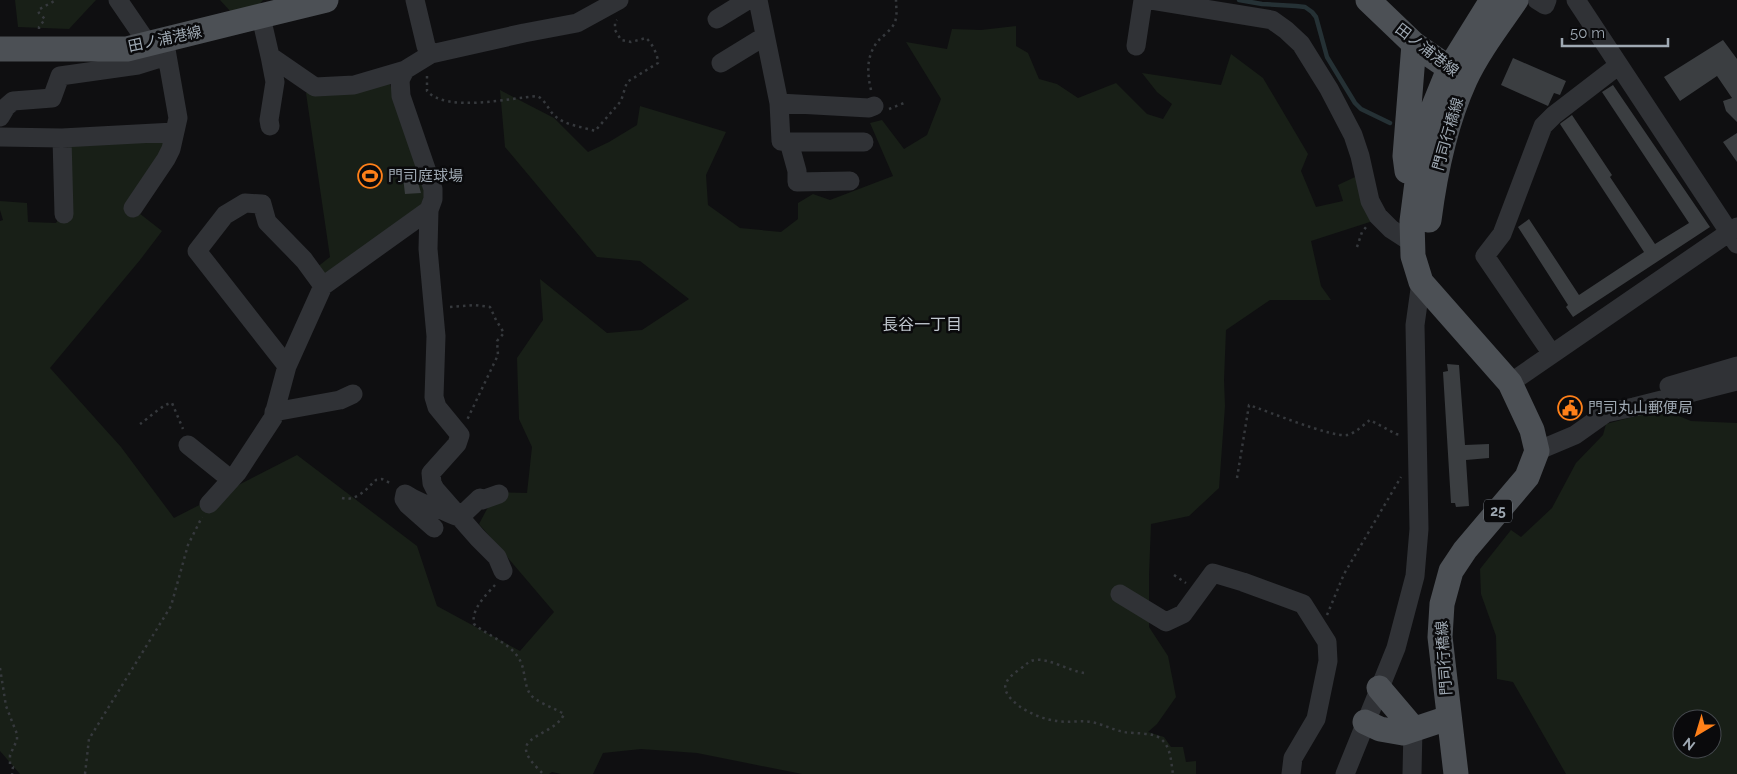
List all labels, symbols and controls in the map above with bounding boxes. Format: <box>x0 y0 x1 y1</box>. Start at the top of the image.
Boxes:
scale bar <box>1562 15 1668 47</box>
street label: 田ノ浦港線 <box>1392 20 1462 80</box>
street label: 田ノ浦港線 <box>126 22 204 56</box>
text: 50 m <box>1570 24 1605 42</box>
street label: 門司行橋線 <box>1429 95 1467 173</box>
sports icon: 門司庭球場 <box>357 163 383 189</box>
place label: 門司庭球場 <box>388 167 463 185</box>
district label: 長谷一丁目 <box>882 315 962 334</box>
public building icon: 門司丸山郵便局 <box>1557 395 1583 421</box>
place label: 門司丸山郵便局 <box>1588 399 1693 417</box>
road number: 25 <box>1484 500 1512 522</box>
street label: 門司行橋線 <box>1432 620 1456 696</box>
north arrow <box>1672 709 1722 759</box>
text: N <box>1680 735 1698 754</box>

